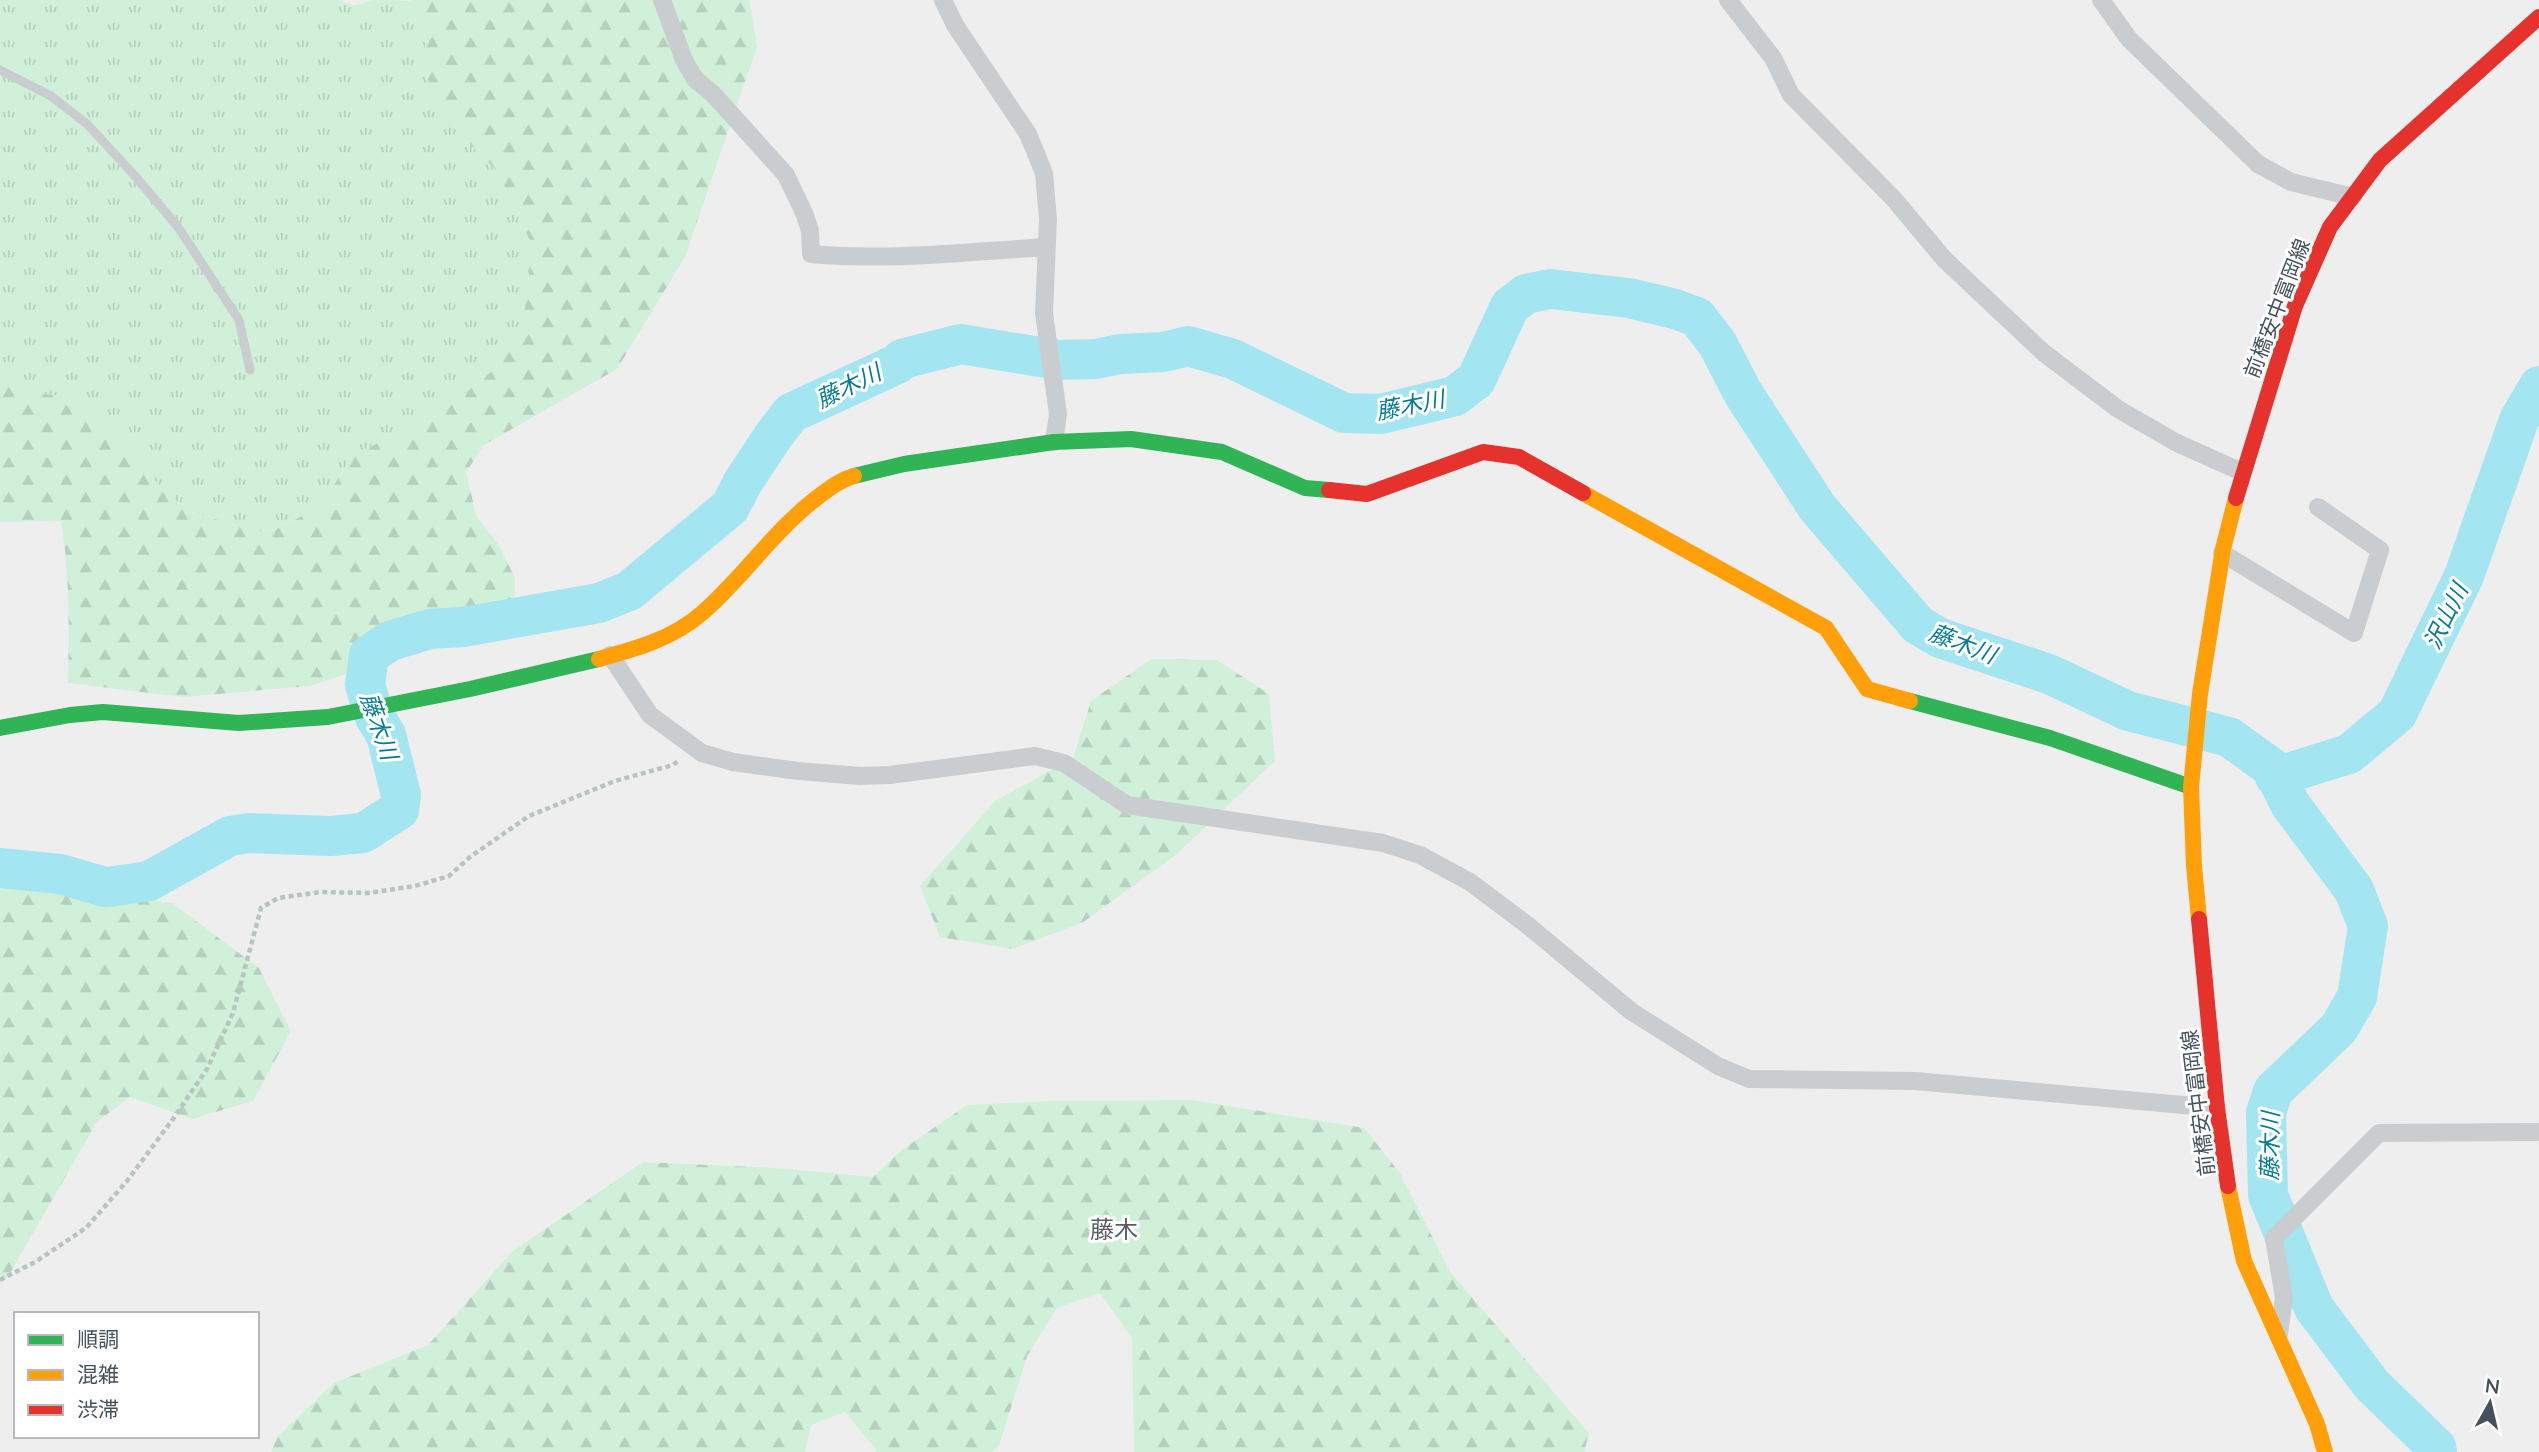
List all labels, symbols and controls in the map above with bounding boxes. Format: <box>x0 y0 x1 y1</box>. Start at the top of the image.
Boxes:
street label: 前橋安中富岡線 <box>2238 235 2314 381</box>
water label: 藤木川 <box>811 356 888 413</box>
water label: 藤木川 <box>1373 383 1449 424</box>
water label: 沢山川 <box>2417 576 2474 653</box>
water label: 藤木川 <box>1926 618 2003 670</box>
water label: 藤木川 <box>356 689 405 766</box>
street label: 前橋安中富岡線 <box>2176 1029 2218 1177</box>
water label: 藤木川 <box>2254 1108 2284 1181</box>
district label: 藤木 <box>1090 1214 1138 1243</box>
legend <box>14 1312 259 1438</box>
text: 順調 <box>77 1326 119 1351</box>
text: 混雑 <box>77 1361 119 1386</box>
north arrow <box>2455 1368 2525 1438</box>
text: N <box>2484 1373 2501 1398</box>
text: 渋滞 <box>77 1396 119 1421</box>

